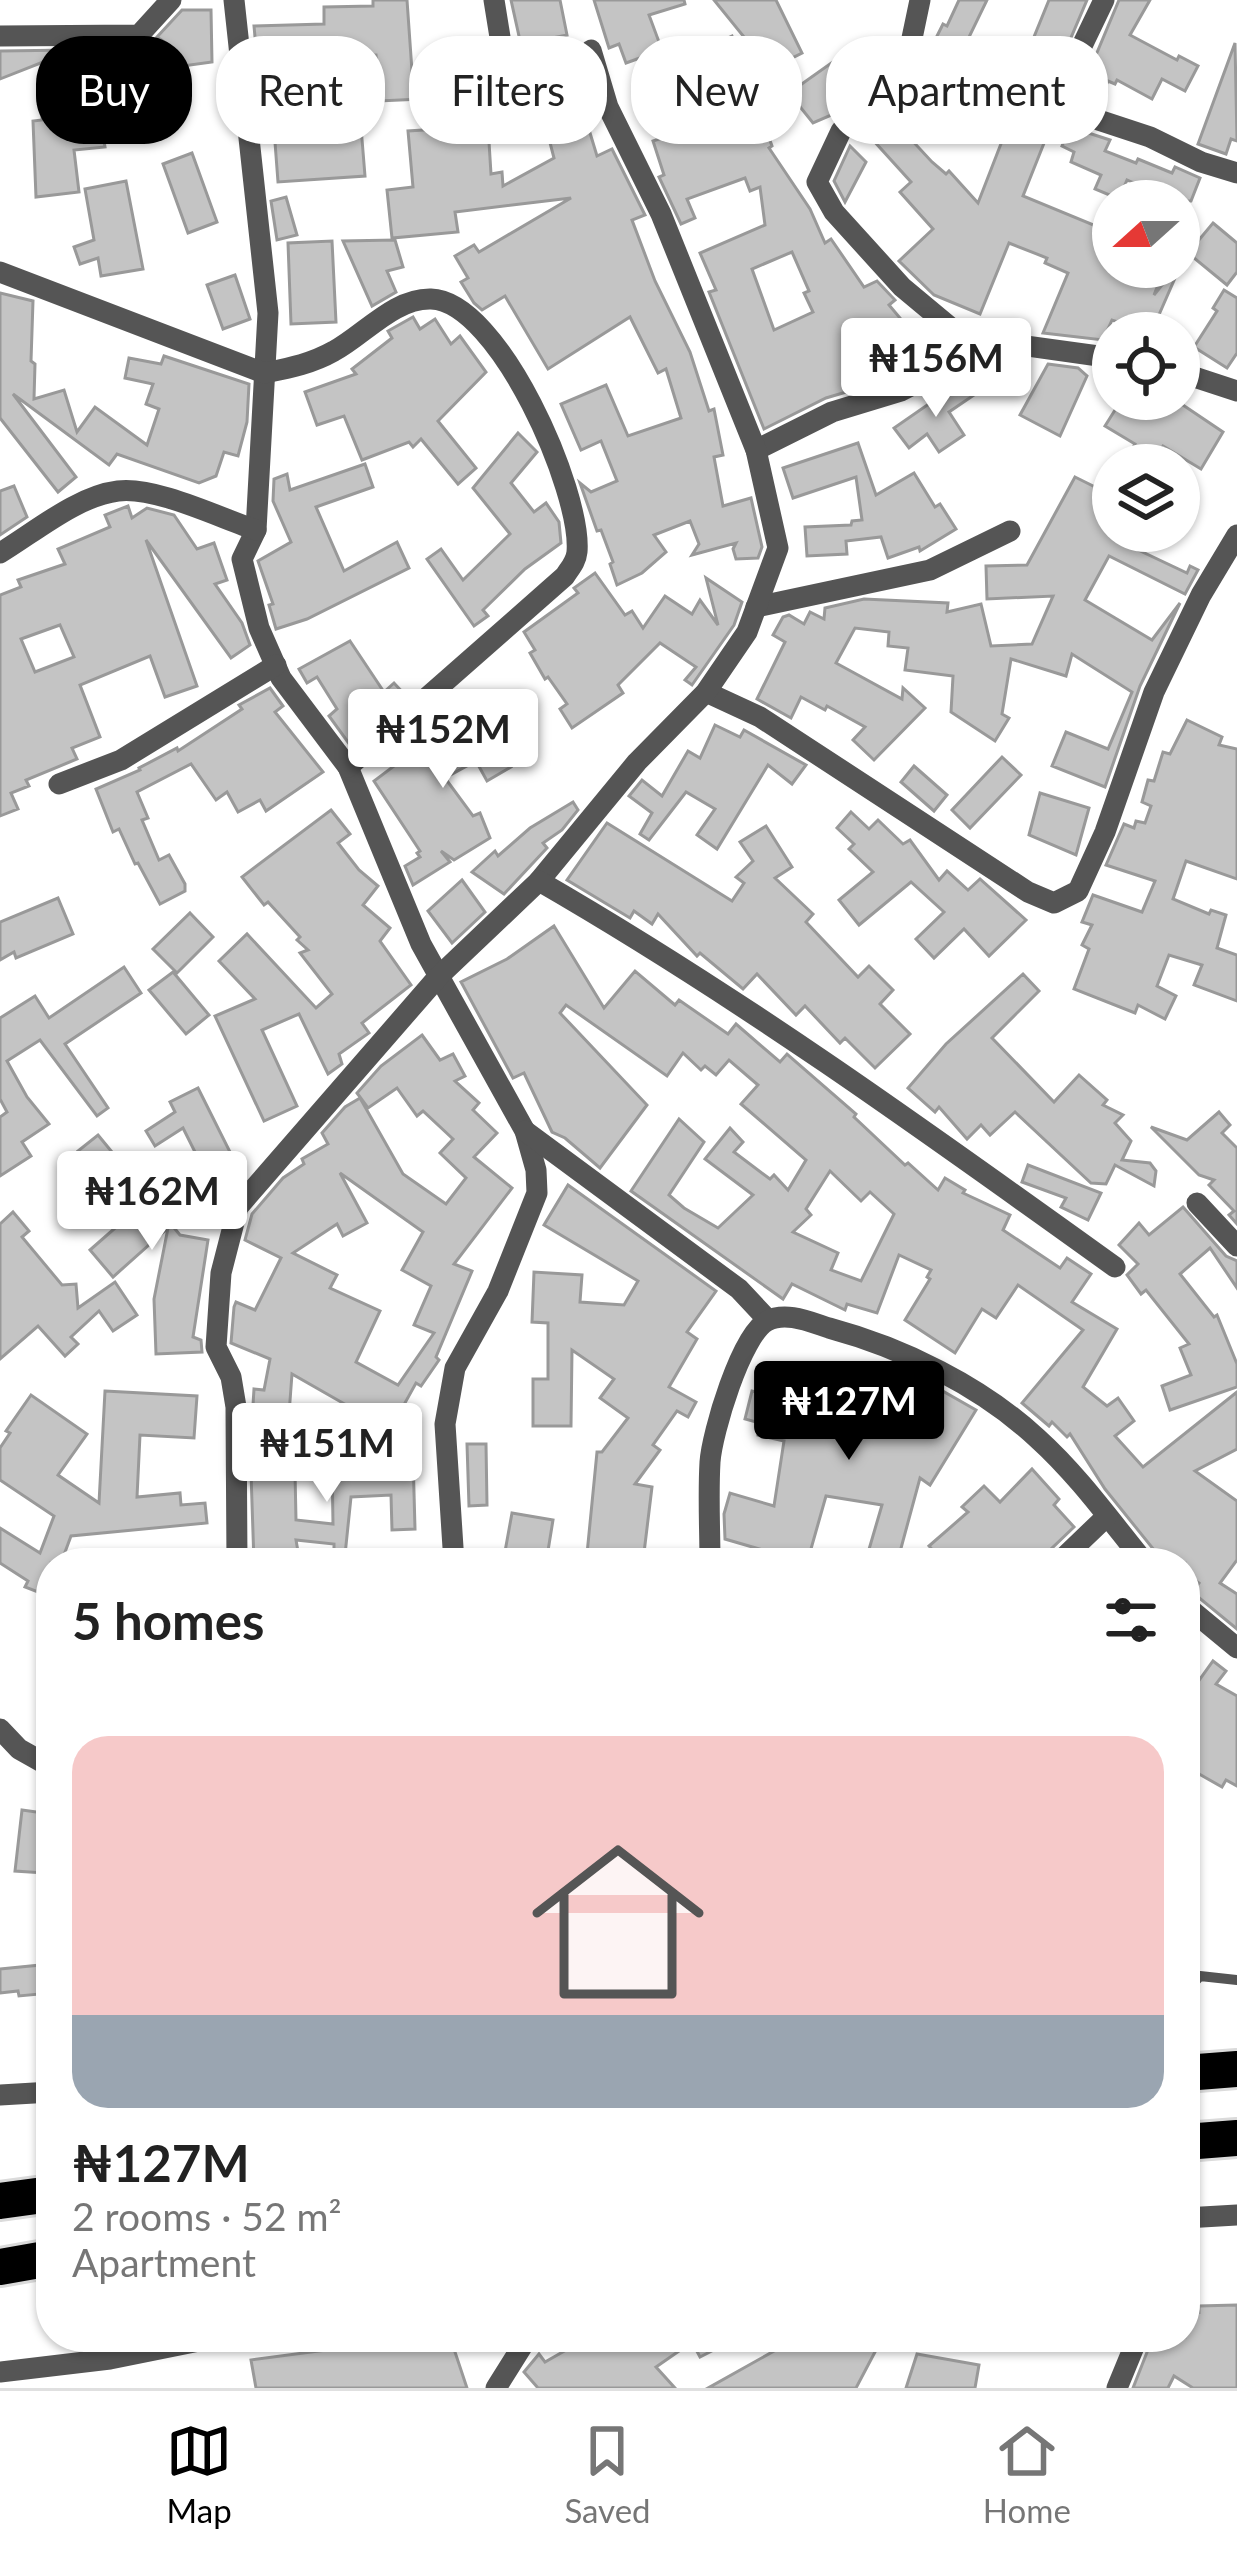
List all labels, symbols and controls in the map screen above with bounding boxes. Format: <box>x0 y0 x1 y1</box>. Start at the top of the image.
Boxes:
chip: Buy <box>36 36 192 144</box>
chip: Rent <box>216 36 385 144</box>
chip: Filters <box>409 36 607 144</box>
chip: New <box>631 36 802 144</box>
chip: Apartment <box>826 36 1108 144</box>
north arrow <box>1092 180 1200 288</box>
map controls <box>1092 180 1200 552</box>
button: locate <box>1092 312 1200 420</box>
pin: ₦156M <box>852 318 1020 420</box>
text: ₦156M <box>868 334 1004 380</box>
button: layers <box>1092 444 1200 552</box>
pin: ₦152M <box>359 689 527 791</box>
text: ₦152M <box>375 705 511 751</box>
pin: ₦162M <box>68 1151 236 1253</box>
text: ₦162M <box>84 1167 220 1213</box>
pin: ₦127M <box>765 1361 933 1463</box>
text: ₦127M <box>781 1377 917 1423</box>
pin: ₦151M <box>243 1403 411 1505</box>
text: ₦151M <box>259 1419 395 1465</box>
icon: filters <box>1098 1587 1164 1653</box>
text: 5 homes <box>72 1590 264 1651</box>
icon: home <box>510 1814 726 2030</box>
text: ₦127M <box>72 2132 250 2193</box>
text: 2 rooms · 52 m² <box>72 2193 342 2239</box>
text: Apartment <box>72 2239 256 2285</box>
tab: Map <box>166 2418 232 2530</box>
tab: Saved <box>564 2418 651 2530</box>
tab: Home <box>983 2418 1071 2530</box>

